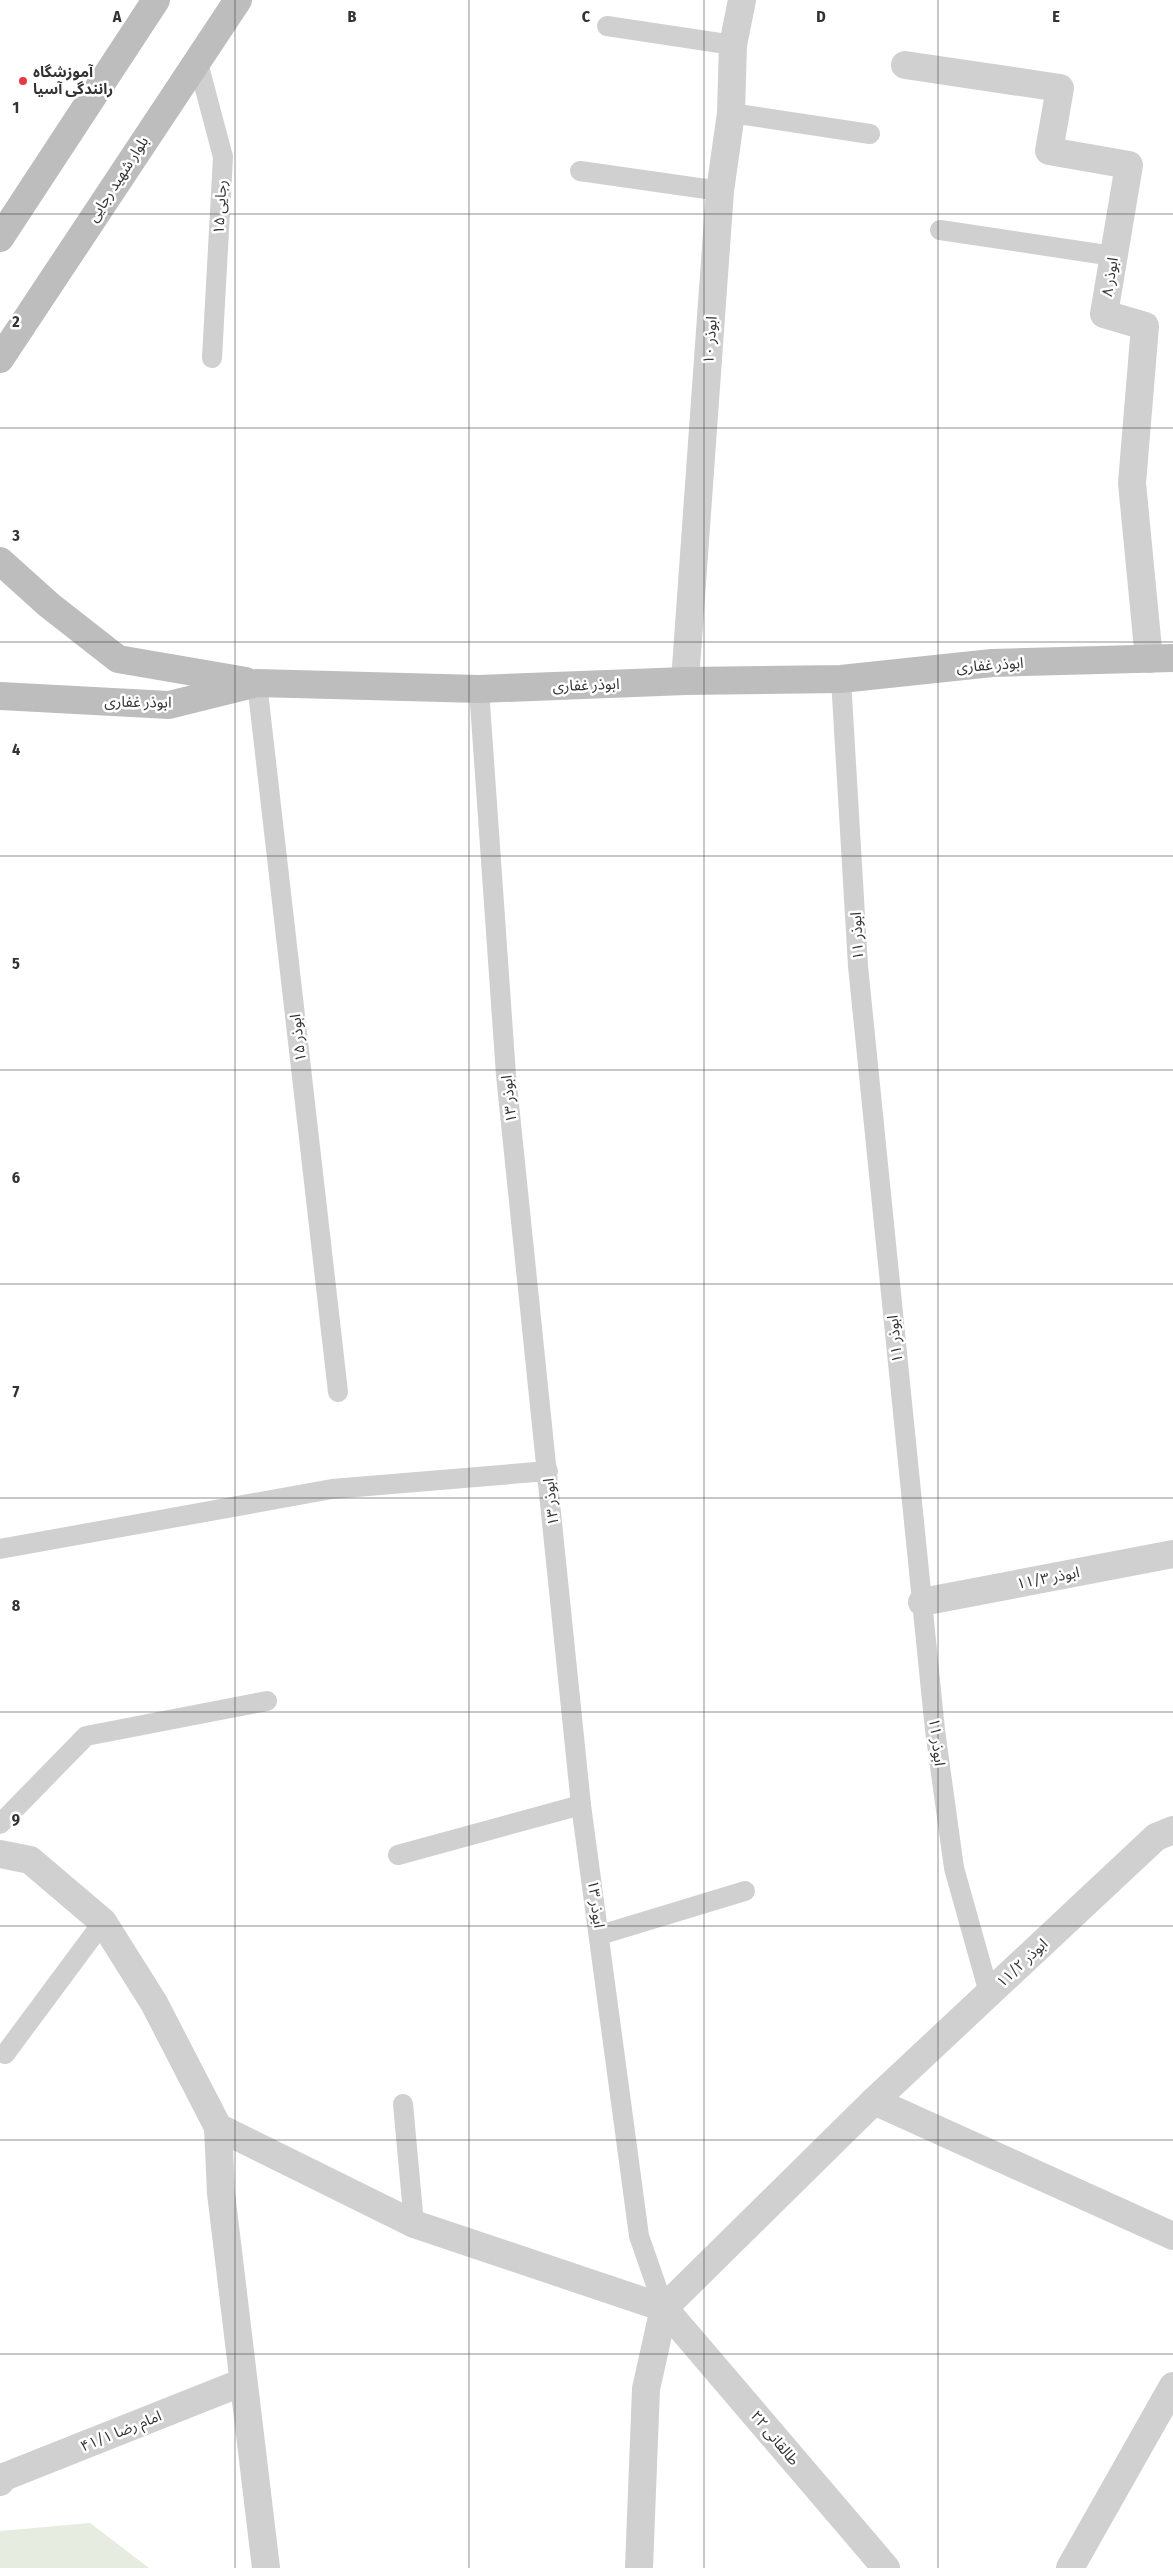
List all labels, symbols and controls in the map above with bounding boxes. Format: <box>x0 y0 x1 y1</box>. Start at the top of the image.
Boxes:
text: A <box>112 7 122 26</box>
text: B <box>348 7 357 26</box>
text: C <box>582 7 591 26</box>
text: D <box>816 7 826 26</box>
text: E <box>1052 7 1060 26</box>
place label: آموزشگاه رانندگی آسیا <box>33 63 113 98</box>
marker: آموزشگاه رانندگی آسیا <box>17 75 29 87</box>
text: 1 <box>13 98 19 117</box>
street label: بلوار شهید رجایی <box>84 133 152 225</box>
street label: رجایی ۱۵ <box>210 179 230 235</box>
street label: ابوذر ۸ <box>1098 256 1122 298</box>
text: 2 <box>11 312 20 331</box>
street label: ابوذر ۱۰ <box>699 315 721 365</box>
text: 3 <box>11 526 20 545</box>
street label: ابوذر غفاری <box>956 654 1024 676</box>
street label: ابوذر غفاری <box>552 675 620 695</box>
street label: ابوذر غفاری <box>104 692 172 712</box>
text: 4 <box>12 740 20 759</box>
street label: ابوذر ۱۱ <box>847 912 867 960</box>
text: 5 <box>12 954 20 973</box>
street label: ابوذر ۱۵ <box>286 1013 310 1063</box>
street label: ابوذر ۱۳ <box>498 1074 520 1124</box>
text: 6 <box>12 1168 20 1187</box>
street label: ابوذر ۱۱ <box>884 1314 906 1364</box>
text: 7 <box>13 1382 20 1401</box>
street label: ابوذر ۱۳ <box>540 1477 562 1527</box>
street label: ابوذر ۱۱/۳ <box>1015 1563 1081 1593</box>
text: 8 <box>12 1596 21 1615</box>
street label: ابوذر ۱۱ <box>925 1717 949 1767</box>
text: 9 <box>12 1810 20 1829</box>
street label: ابوذر ۱۳ <box>584 1879 608 1929</box>
street label: ابوذر ۱۱/۲ <box>993 1935 1051 1991</box>
street label: امام رضا ۴۱/۱ <box>78 2407 165 2457</box>
street label: طالقانی ۲۲ <box>747 2407 803 2469</box>

